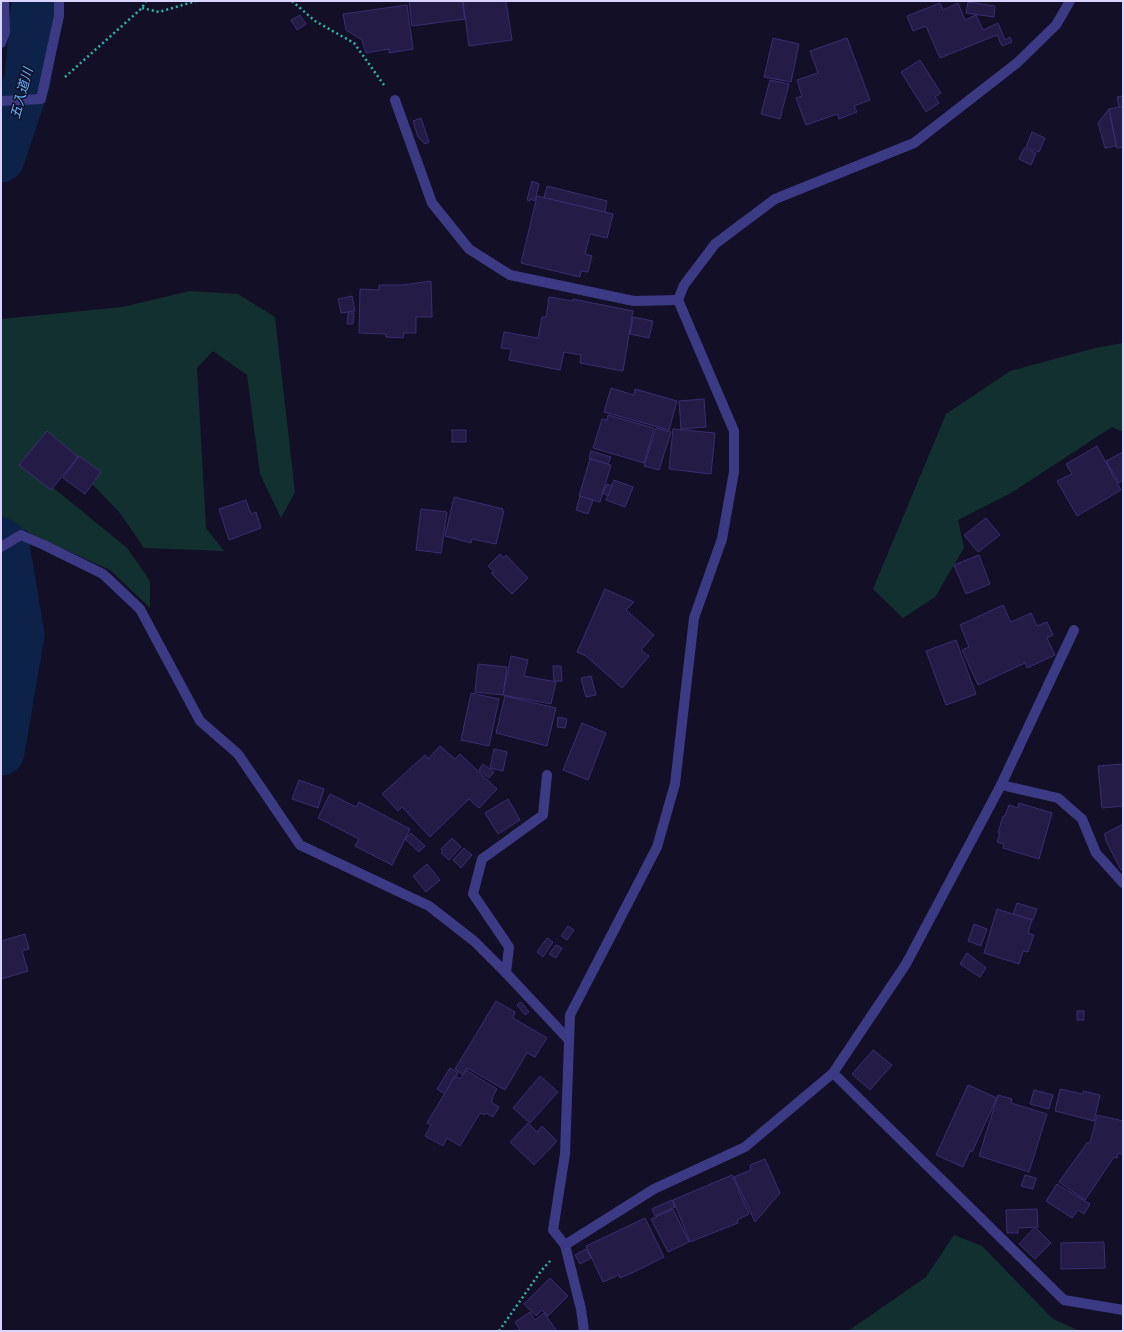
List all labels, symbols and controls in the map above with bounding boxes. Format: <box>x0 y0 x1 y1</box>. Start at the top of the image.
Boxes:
water label: 五入道川 <box>6 64 38 121</box>

